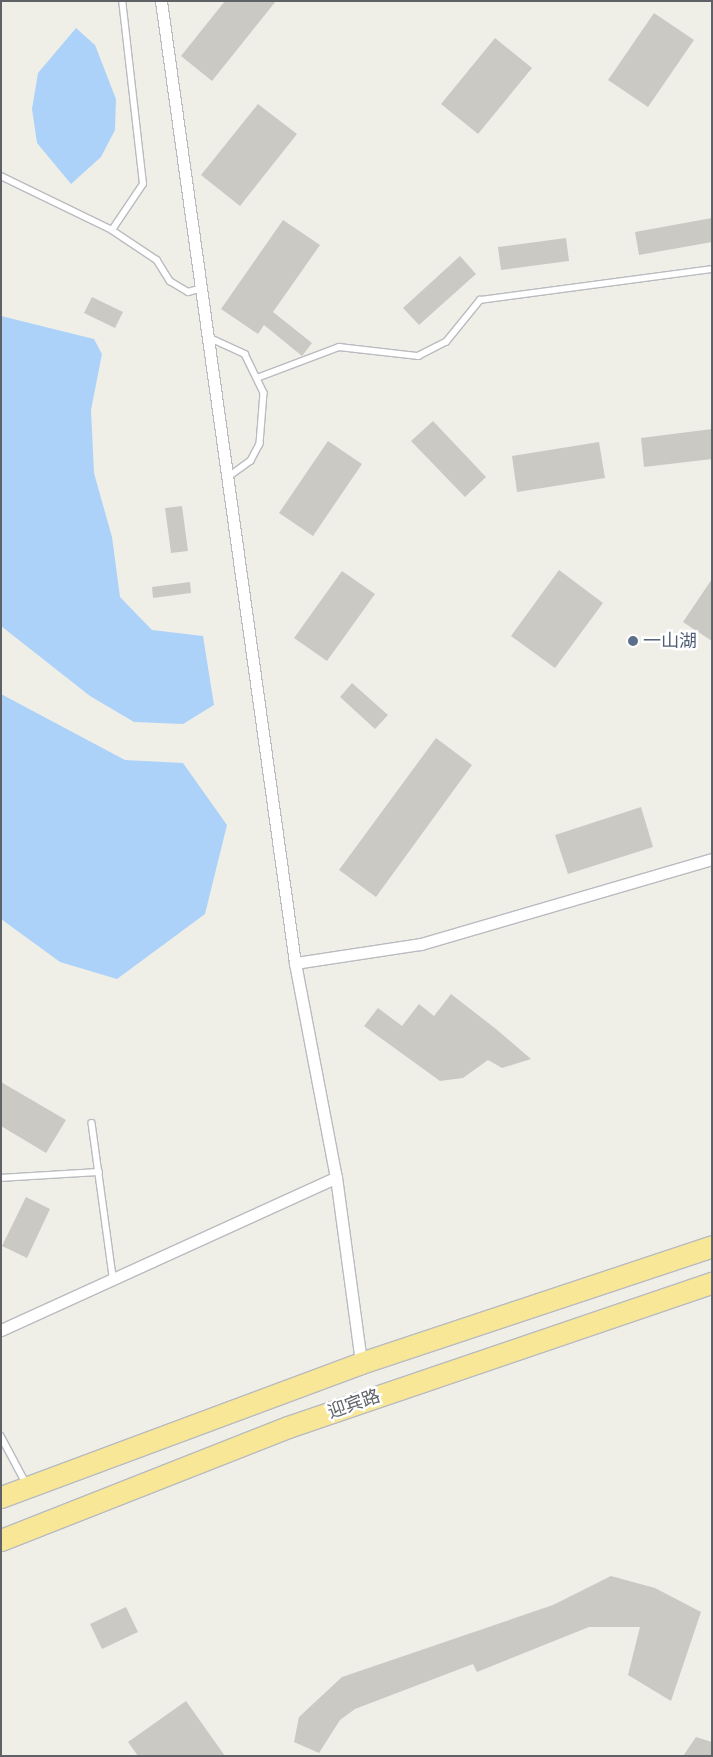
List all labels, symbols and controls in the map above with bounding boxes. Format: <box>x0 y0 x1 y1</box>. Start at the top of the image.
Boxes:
place label: 一山湖 <box>643 630 697 652</box>
marker: 一山湖 <box>627 635 639 647</box>
street label: 迎宾路 <box>325 1385 383 1423</box>

